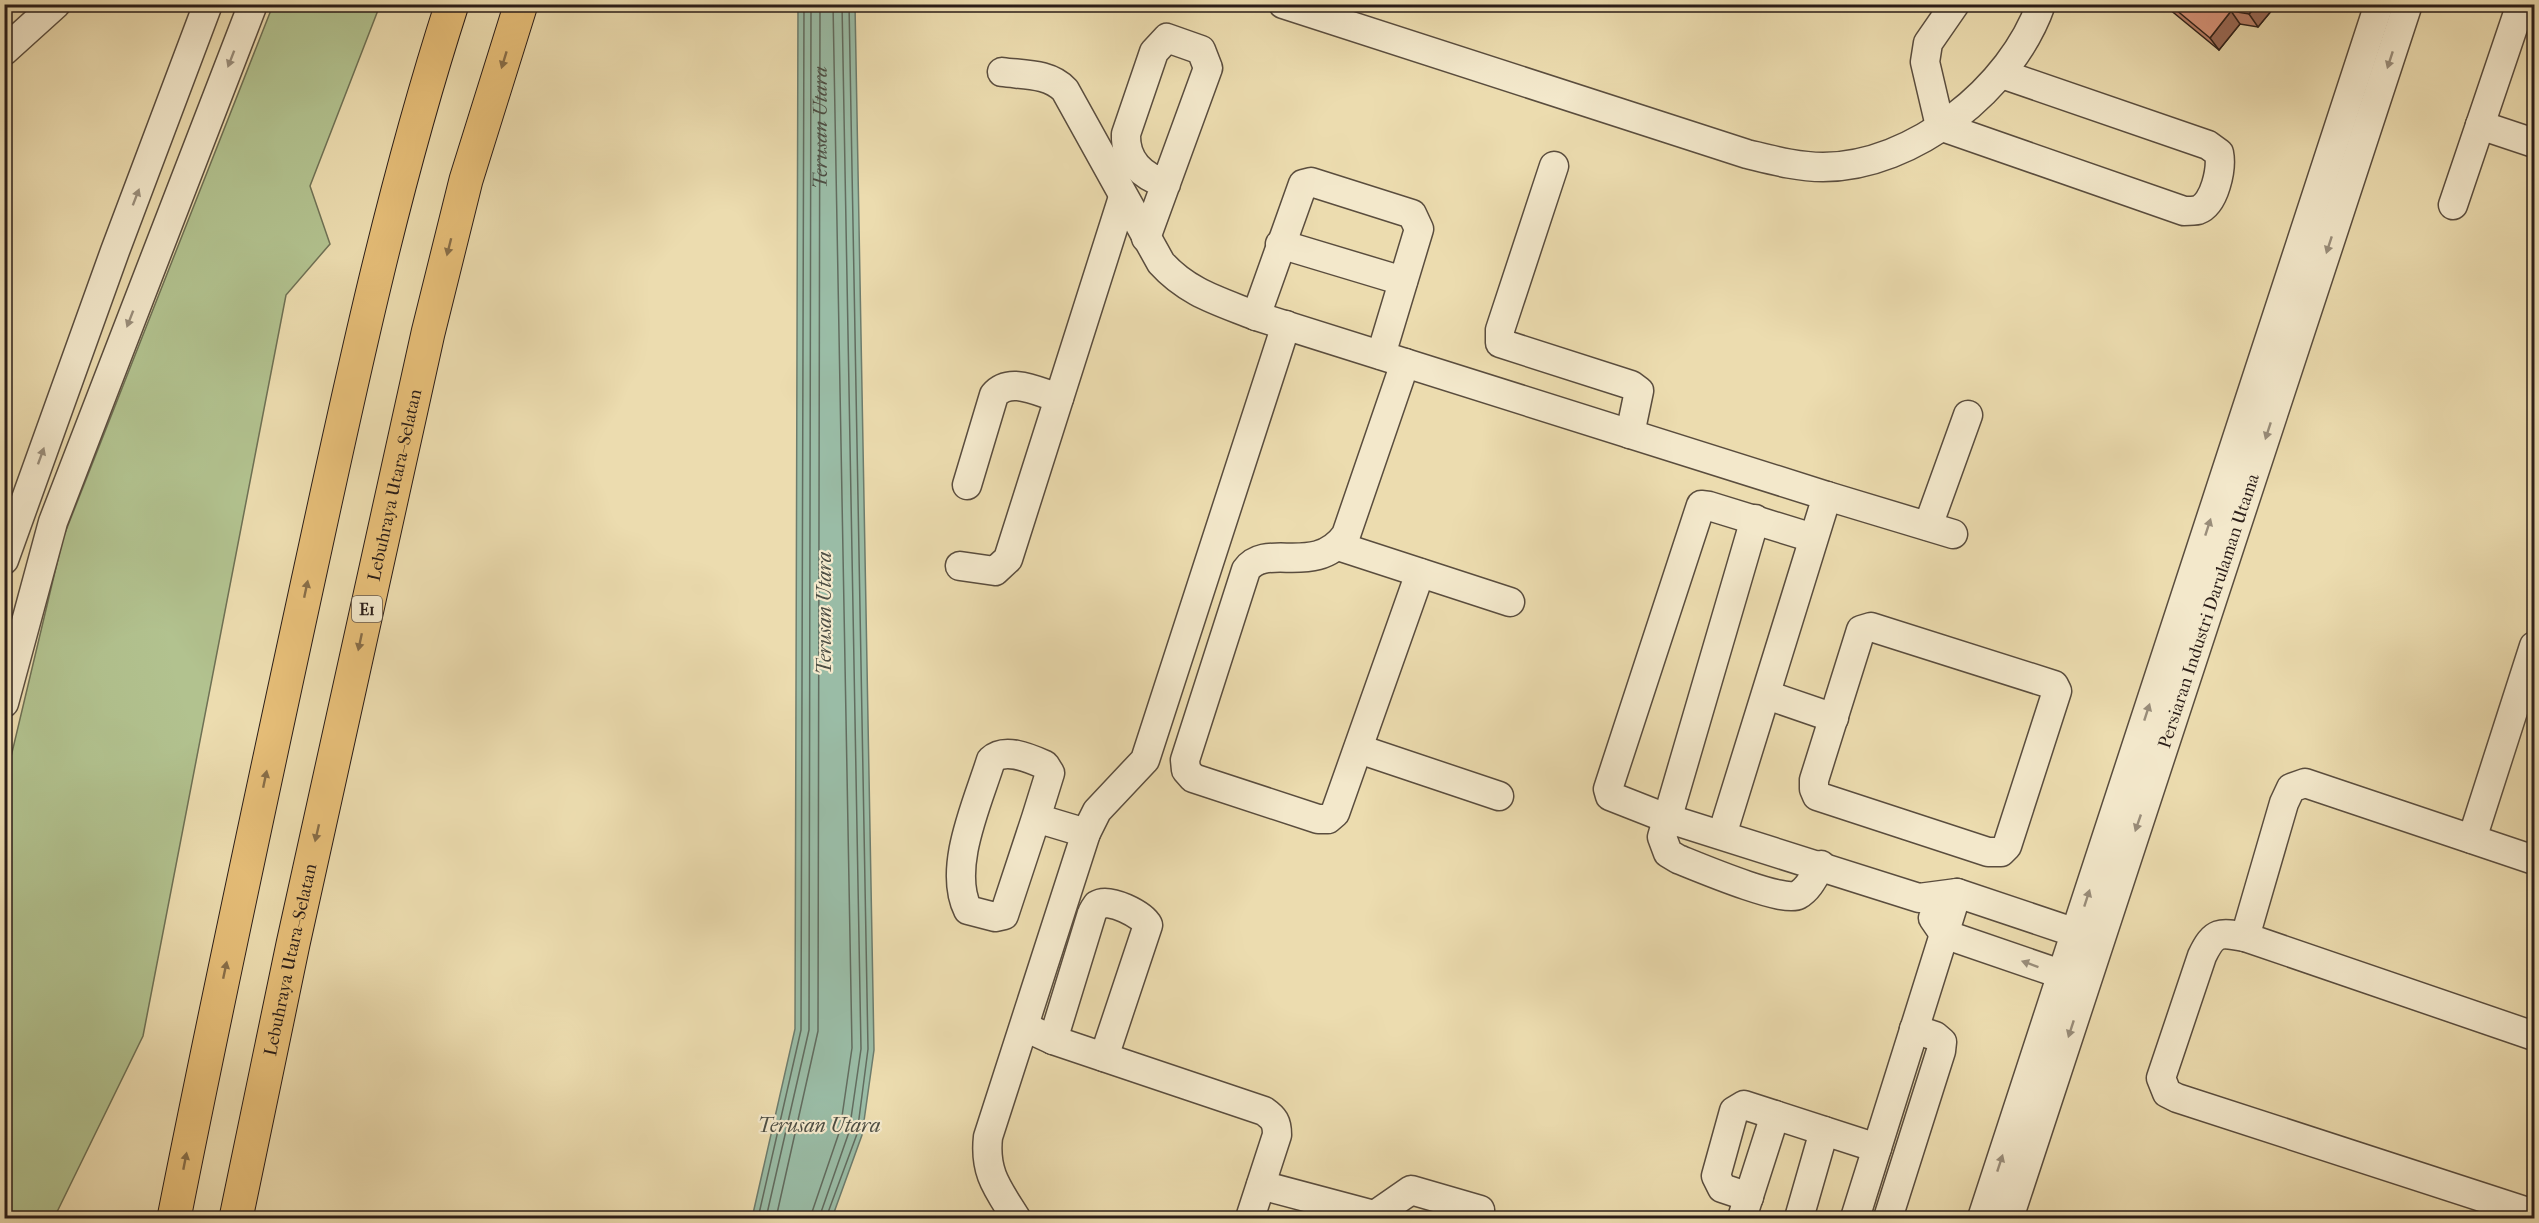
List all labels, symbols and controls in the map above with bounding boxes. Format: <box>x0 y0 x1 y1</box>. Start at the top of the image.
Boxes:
one-way arrow <box>226 50 236 68</box>
one-way arrow <box>499 51 508 69</box>
one-way arrow <box>2384 51 2394 69</box>
water label: Terusan Utara <box>809 66 832 189</box>
one-way arrow <box>131 187 141 205</box>
one-way arrow <box>2324 236 2333 254</box>
one-way arrow <box>444 238 454 257</box>
one-way arrow <box>125 311 135 329</box>
street label: Lebuhraya Utara–Selatan <box>364 387 426 583</box>
one-way arrow <box>2263 422 2273 440</box>
one-way arrow <box>36 446 46 464</box>
street label: Persiaran Industri Darulaman Utama <box>2154 470 2264 751</box>
one-way arrow <box>2204 518 2213 536</box>
water label: Terusan Utara <box>813 552 836 674</box>
one-way arrow <box>302 580 312 598</box>
road number: E1 <box>352 596 382 622</box>
one-way arrow <box>355 633 364 652</box>
one-way arrow <box>2143 703 2152 721</box>
one-way arrow <box>261 770 270 789</box>
one-way arrow <box>2133 814 2142 832</box>
one-way arrow <box>312 823 321 842</box>
street label: Lebuhraya Utara–Selatan <box>260 861 322 1058</box>
one-way arrow <box>2082 889 2092 907</box>
one-way arrow <box>2021 958 2039 968</box>
one-way arrow <box>221 960 230 979</box>
one-way arrow <box>2065 1020 2075 1038</box>
water label: Terusan Utara <box>758 1114 880 1137</box>
one-way arrow <box>181 1151 190 1170</box>
one-way arrow <box>1996 1154 2006 1172</box>

